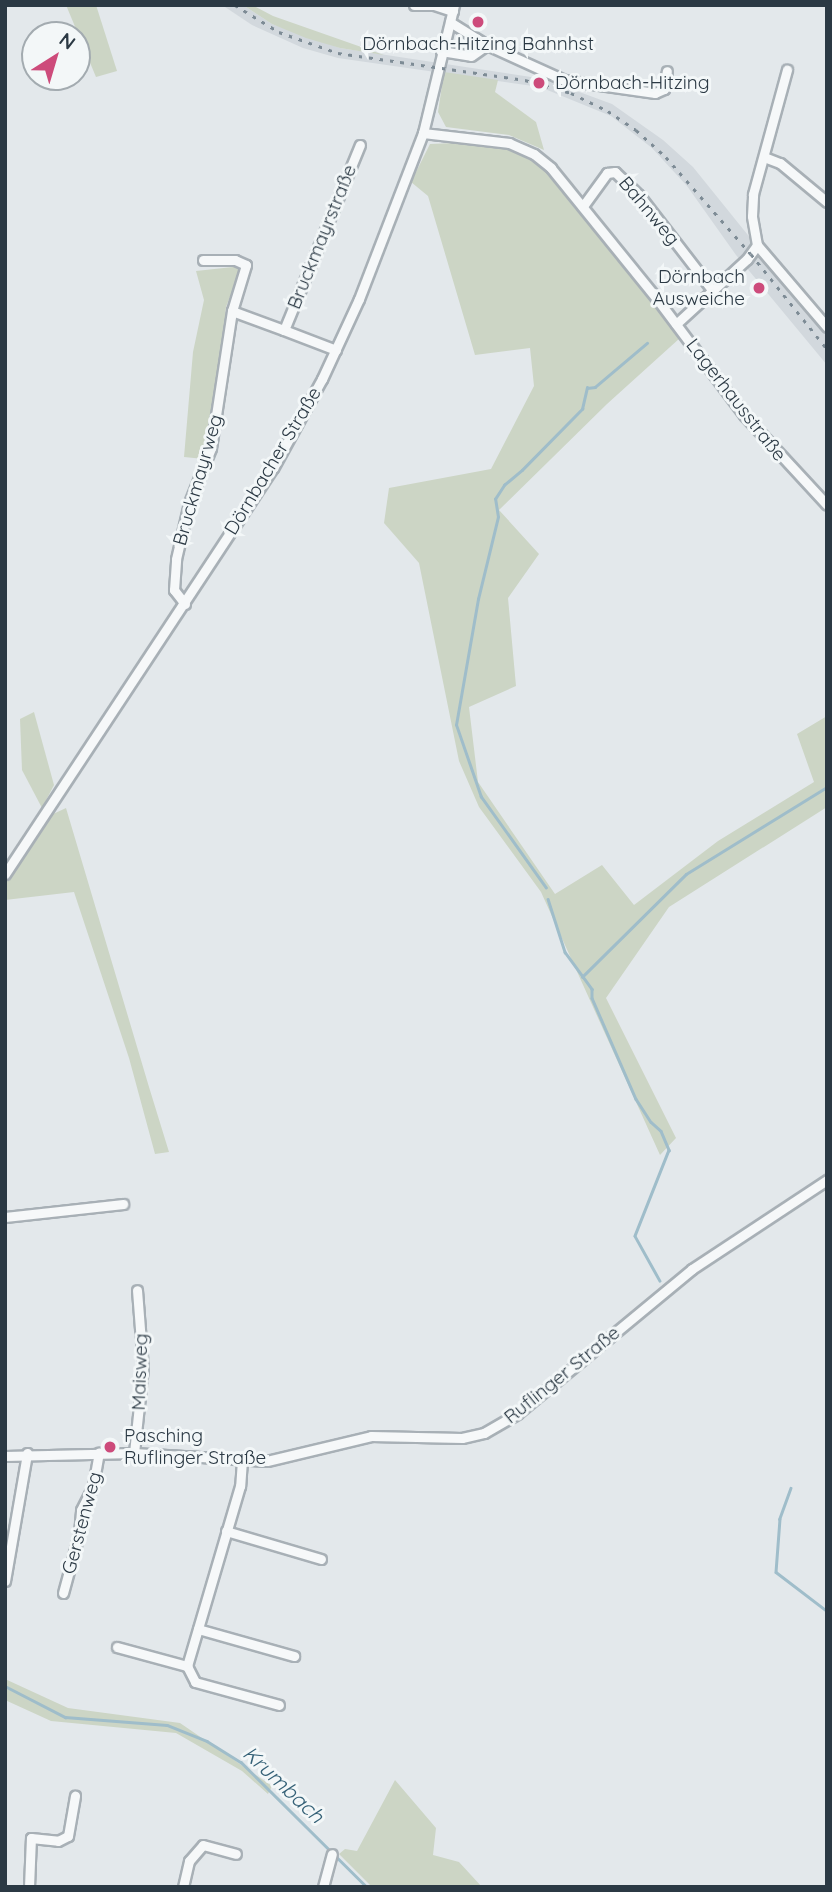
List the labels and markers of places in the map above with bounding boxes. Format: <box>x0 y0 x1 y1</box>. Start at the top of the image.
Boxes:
marker: Dörnbach-Hitzing Bahnhst <box>470 14 486 30</box>
place label: Dörnbach-Hitzing Bahnhst <box>362 33 594 55</box>
place label: Dörnbach-Hitzing <box>555 72 710 94</box>
marker: Dörnbach-Hitzing <box>529 73 549 93</box>
place label: Dörnbach Ausweiche <box>653 266 745 310</box>
marker: Dörnbach Ausweiche <box>751 280 767 296</box>
place label: Pasching Ruflinger Straße <box>124 1425 266 1469</box>
marker: Pasching Ruflinger Straße <box>102 1439 118 1455</box>

